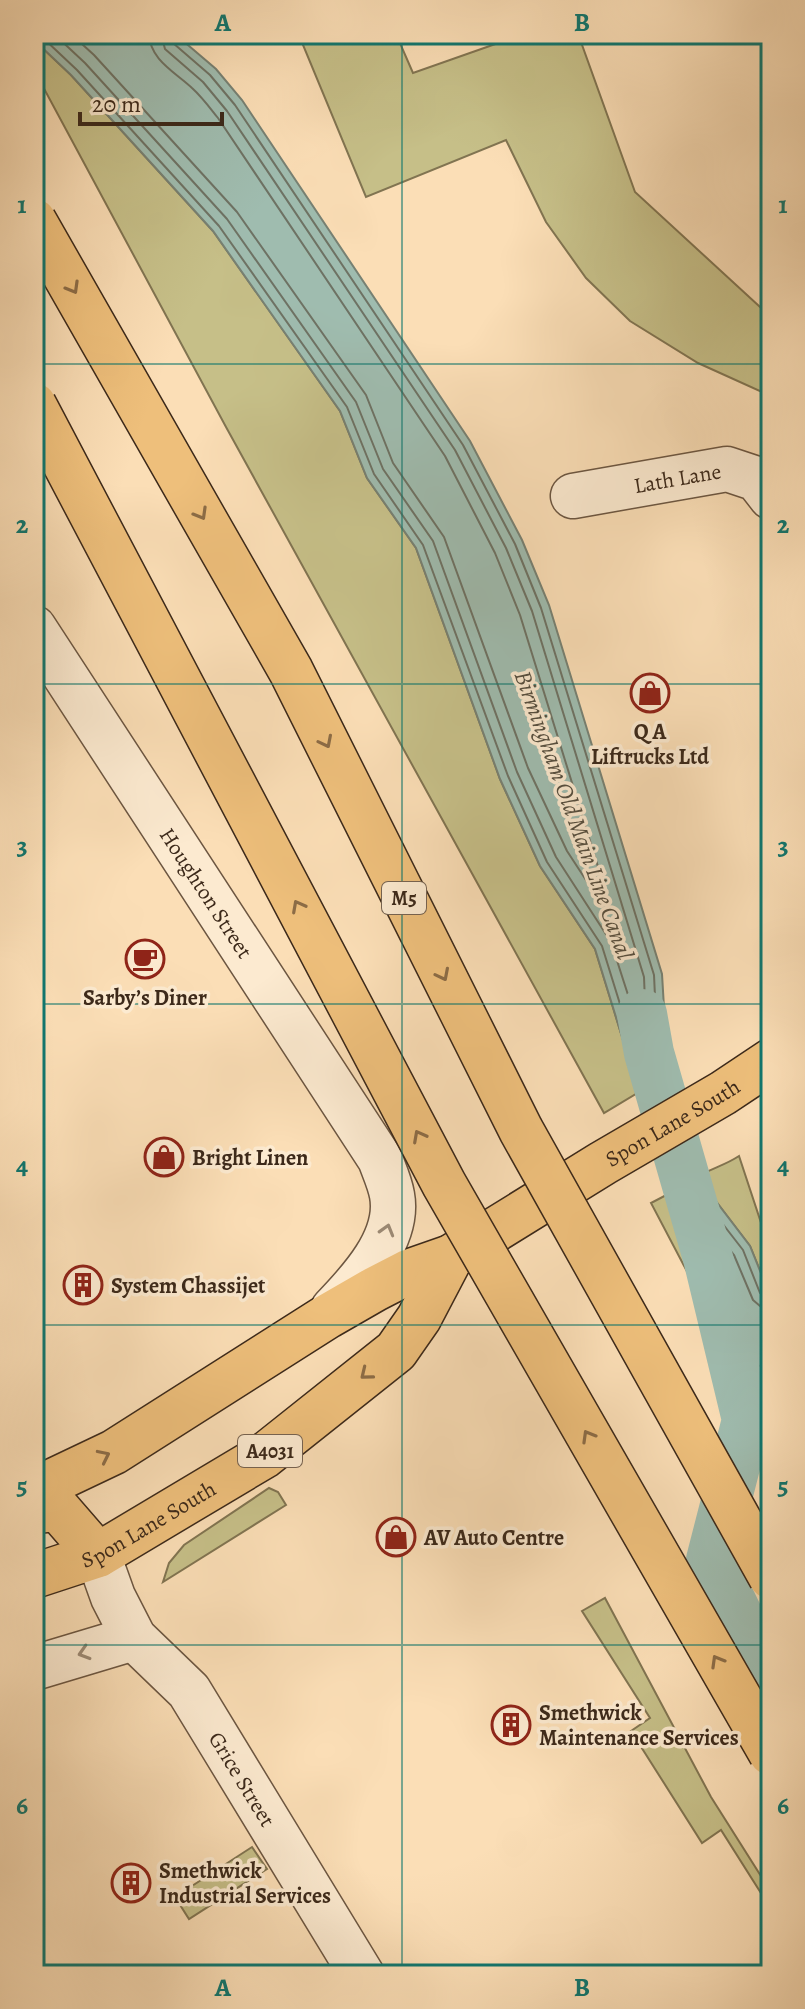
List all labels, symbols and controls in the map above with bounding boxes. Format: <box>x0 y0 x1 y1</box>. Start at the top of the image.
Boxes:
text: A <box>214 5 232 40</box>
text: B <box>574 5 590 40</box>
scale bar <box>80 76 222 126</box>
text: 20 m <box>92 88 141 120</box>
text: 1 <box>17 187 27 222</box>
text: 1 <box>778 187 788 222</box>
one-way arrow <box>63 280 79 294</box>
street label: Lath Lane <box>632 456 724 501</box>
one-way arrow <box>192 506 207 521</box>
text: 2 <box>16 507 29 542</box>
text: 2 <box>777 507 790 542</box>
water label: Birmingham Old Main Line Canal <box>507 666 641 964</box>
shop icon: Q A Liftrucks Ltd <box>629 672 671 714</box>
place label: Q A Liftrucks Ltd <box>591 717 709 772</box>
one-way arrow <box>317 734 332 749</box>
street label: Houghton Street <box>152 822 259 965</box>
text: 3 <box>16 828 28 863</box>
text: 3 <box>777 828 789 863</box>
road number: M5 <box>382 882 426 914</box>
one-way arrow <box>293 900 308 915</box>
cafe icon: Sarby’s Diner <box>124 938 166 980</box>
one-way arrow <box>433 966 449 981</box>
place label: Sarby’s Diner <box>83 983 207 1013</box>
street label: Spon Lane South <box>600 1072 746 1175</box>
one-way arrow <box>413 1130 428 1145</box>
shop icon: Bright Linen <box>143 1136 185 1178</box>
place label: Bright Linen <box>192 1143 308 1173</box>
text: 4 <box>16 1148 28 1183</box>
text: 4 <box>777 1148 789 1183</box>
one-way arrow <box>377 1224 394 1237</box>
building icon: System Chassijet <box>62 1264 104 1306</box>
place label: System Chassijet <box>111 1271 266 1301</box>
one-way arrow <box>361 1364 376 1379</box>
one-way arrow <box>582 1430 598 1445</box>
road number: A4031 <box>238 1435 302 1467</box>
one-way arrow <box>96 1450 111 1466</box>
text: 5 <box>16 1468 28 1503</box>
text: 5 <box>777 1468 789 1503</box>
street label: Spon Lane South <box>77 1474 222 1576</box>
shop icon: AV Auto Centre <box>375 1516 417 1558</box>
place label: AV Auto Centre <box>423 1523 564 1553</box>
one-way arrow <box>78 1644 91 1660</box>
one-way arrow <box>711 1656 727 1670</box>
place label: Smethwick Maintenance Services <box>539 1698 739 1753</box>
building icon: Smethwick Maintenance Services <box>490 1704 532 1746</box>
street label: Grice Street <box>201 1726 282 1833</box>
text: 6 <box>16 1788 28 1823</box>
text: 6 <box>777 1788 789 1823</box>
place label: Smethwick Industrial Services <box>159 1856 331 1911</box>
building icon: Smethwick Industrial Services <box>110 1862 152 1904</box>
text: A <box>214 1970 232 2005</box>
text: B <box>574 1970 590 2005</box>

